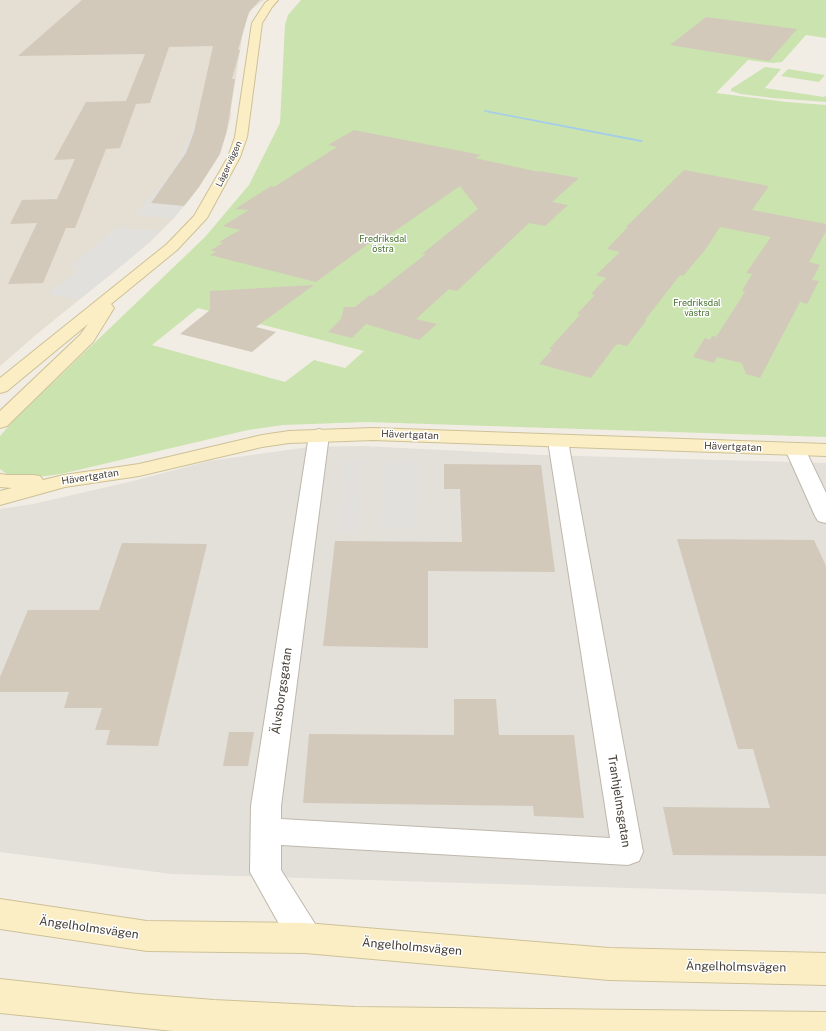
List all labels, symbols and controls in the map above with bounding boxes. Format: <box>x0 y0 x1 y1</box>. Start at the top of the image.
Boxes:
street label: Lägervägen <box>214 139 244 189</box>
park label: Fredriksdal östra <box>359 234 407 255</box>
park label: Fredriksdal västra <box>673 298 721 319</box>
street label: Hävertgatan <box>381 428 439 442</box>
street label: Hävertgatan <box>704 440 762 454</box>
street label: Hävertgatan <box>60 467 120 487</box>
street label: Älvsborgsgatan <box>269 647 295 735</box>
street label: Tranhjelmsgatan <box>605 754 633 848</box>
street label: Ängelholmsvägen <box>38 914 140 942</box>
street label: Ängelholmsvägen <box>361 935 463 959</box>
street label: Ängelholmsvägen <box>686 959 786 975</box>

